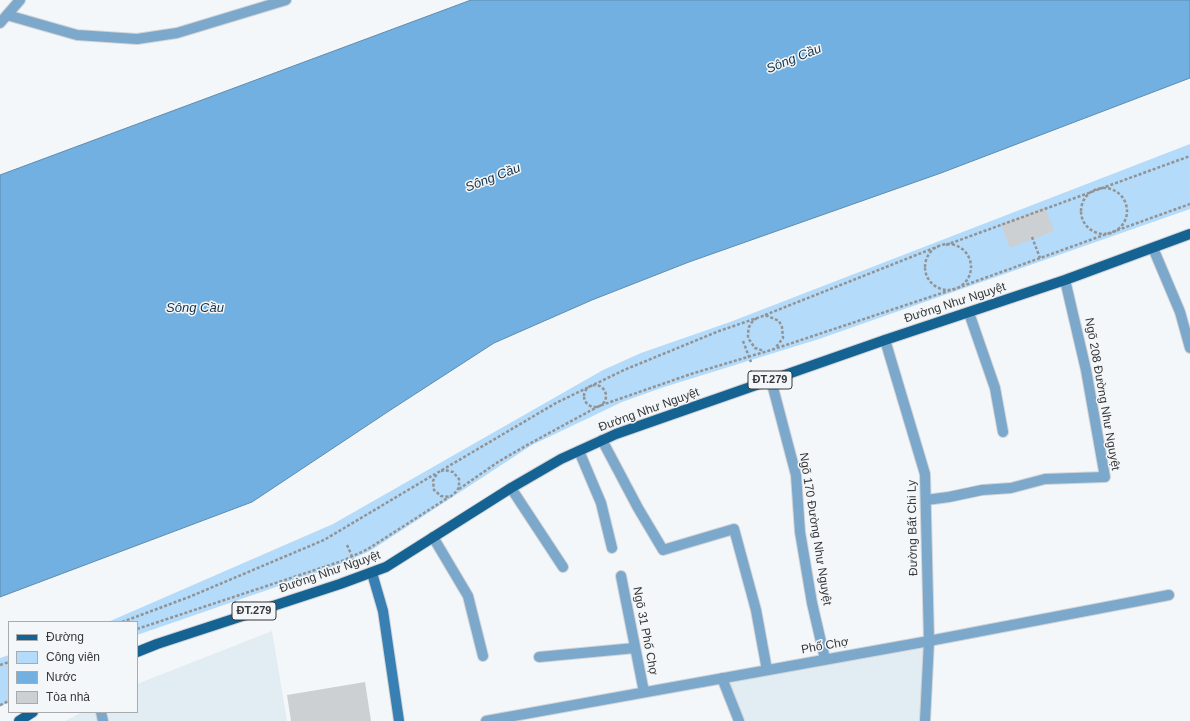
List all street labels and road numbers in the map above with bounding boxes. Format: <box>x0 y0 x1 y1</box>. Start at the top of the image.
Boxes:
street label: Đường Như Nguyệt <box>902 280 1008 326</box>
street label: Ngõ 208 Đường Như Nguyệt <box>1081 317 1123 471</box>
road number: ĐT.279 <box>748 371 792 389</box>
street label: Đường Như Nguyệt <box>597 385 701 435</box>
street label: Ngõ 170 Đường Như Nguyệt <box>796 451 834 607</box>
street label: Đường Bất Chi Ly <box>905 480 921 576</box>
street label: Đường Như Nguyệt <box>278 548 382 596</box>
street label: Ngõ 31 Phố Chợ <box>629 585 661 677</box>
road number: ĐT.279 <box>232 602 276 620</box>
street label: Phố Chợ <box>800 635 850 657</box>

